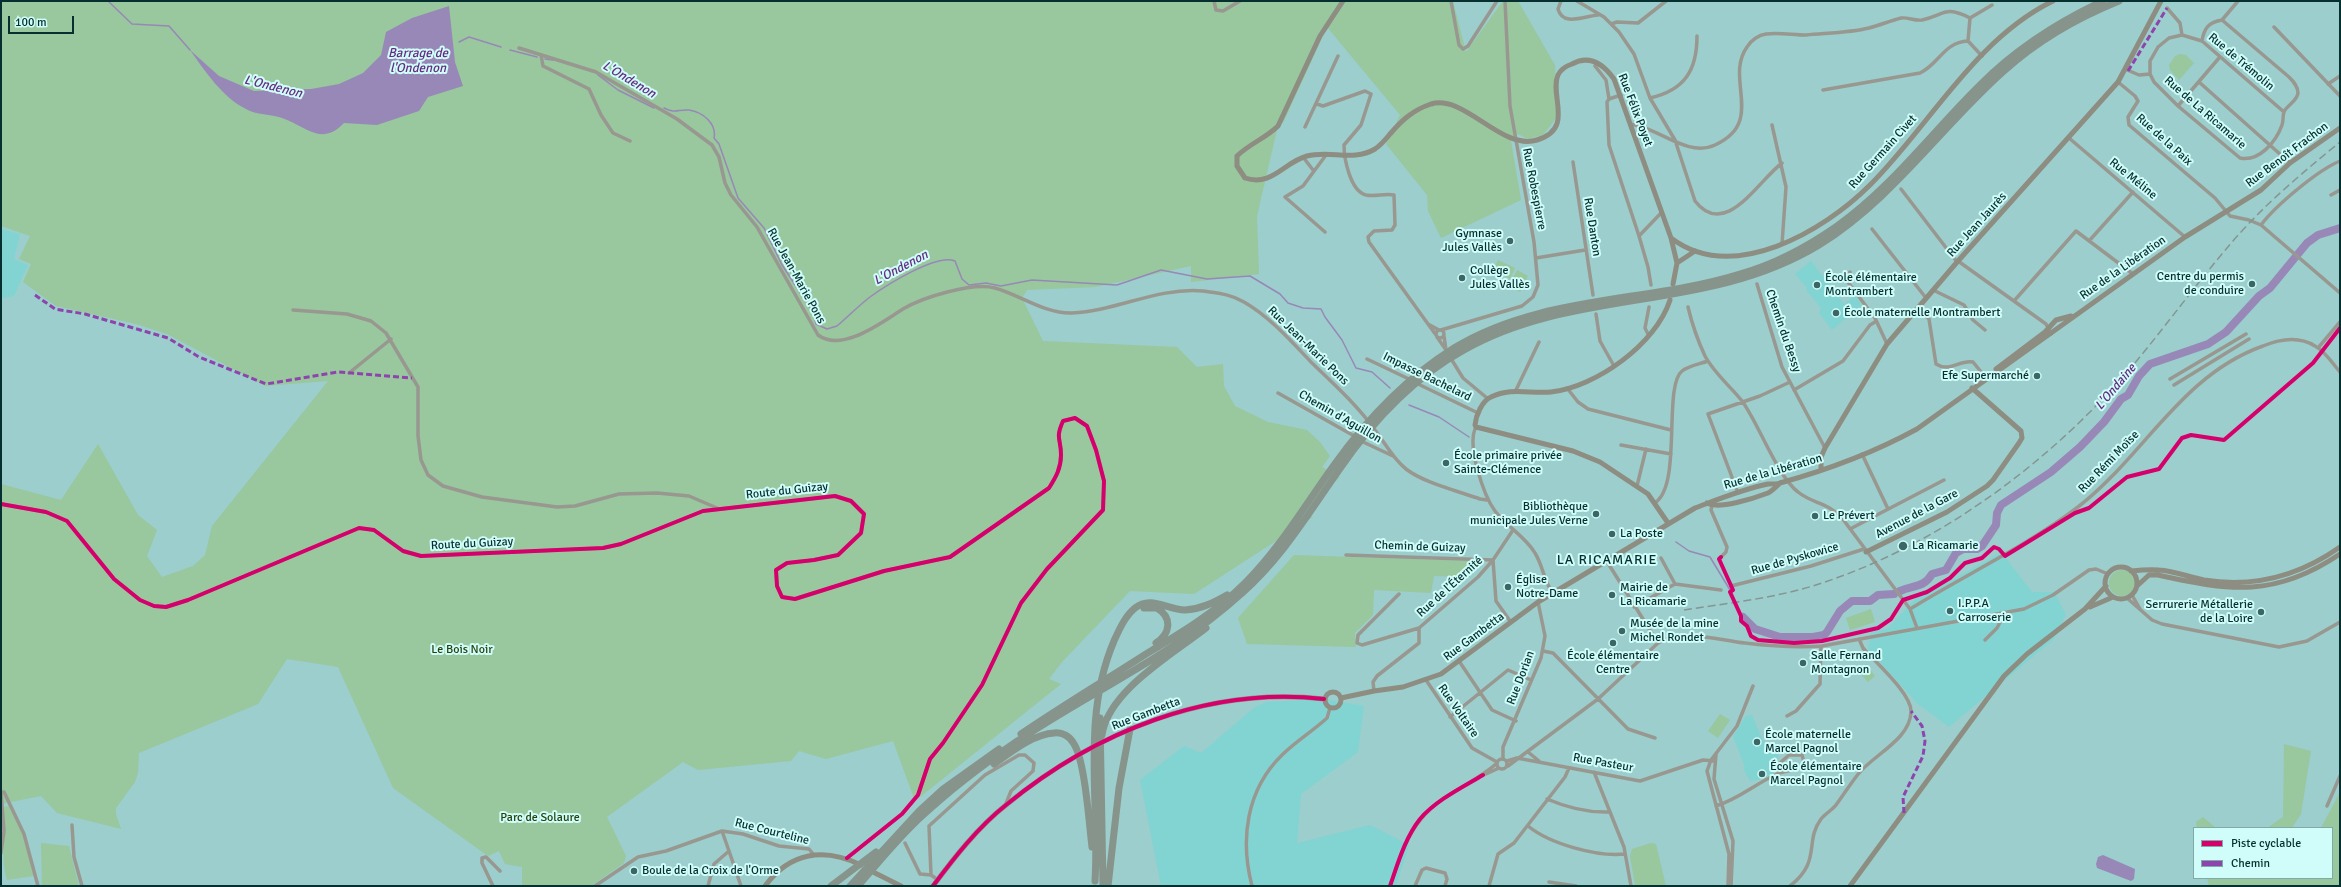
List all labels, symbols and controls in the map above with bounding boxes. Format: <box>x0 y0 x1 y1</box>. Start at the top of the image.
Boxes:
scale bar <box>10 8 76 34</box>
text: 100 m <box>15 15 47 30</box>
street label: Rue de Trémolin <box>2205 30 2277 94</box>
water label: Barrage de l'Ondenon <box>388 46 448 77</box>
water label: L'Ondenon <box>600 58 658 102</box>
street label: Rue Félix Poyet <box>1614 71 1656 149</box>
water label: L'Ondenon <box>242 72 304 102</box>
street label: Rue de La Ricamarie <box>2161 74 2249 152</box>
street label: Rue de la Paix <box>2133 111 2195 169</box>
street label: Rue Germain Civet <box>1846 112 1920 192</box>
street label: Rue Benoît Frachon <box>2243 119 2331 191</box>
street label: Rue Robespierre <box>1519 147 1549 231</box>
street label: Rue Méline <box>2106 155 2160 203</box>
street label: Rue Jean Jaurès <box>1944 190 2010 260</box>
street label: Rue Danton <box>1580 197 1604 257</box>
street label: Rue Jean-Marie Pons <box>764 226 828 326</box>
place label: Gymnase Jules Vallès <box>1442 227 1502 255</box>
street label: Rue de la Libération <box>2077 233 2169 303</box>
marker: Gymnase Jules Vallès <box>1505 236 1515 246</box>
water label: L'Ondenon <box>871 247 931 289</box>
place label: Collège Jules Vallès <box>1470 264 1530 292</box>
place label: Centre du permis de conduire <box>2157 270 2244 298</box>
place label: École élémentaire Montrambert <box>1825 271 1917 299</box>
marker: Collège Jules Vallès <box>1457 273 1467 283</box>
marker: Centre du permis de conduire <box>2247 279 2257 289</box>
marker: École élémentaire Montrambert <box>1812 280 1822 290</box>
street label: Chemin du Bessy <box>1762 288 1804 374</box>
street label: Rue Jean-Marie Pons <box>1264 304 1352 388</box>
place label: École maternelle Montrambert <box>1844 306 2000 320</box>
marker: École maternelle Montrambert <box>1831 308 1841 318</box>
street label: Impasse Bachelard <box>1380 349 1474 405</box>
water label: L'Ondaine <box>2092 361 2140 413</box>
place label: Efe Supermarché <box>1942 369 2029 383</box>
marker: Efe Supermarché <box>2032 371 2042 381</box>
street label: Chemin d'Aguillon <box>1296 387 1384 447</box>
street label: Rue Rémi Moïse <box>2076 428 2142 496</box>
place label: École primaire privée Sainte-Clémence <box>1454 449 1562 477</box>
street label: Rue de la Libération <box>1722 451 1824 493</box>
marker: École primaire privée Sainte-Clémence <box>1441 458 1451 468</box>
street label: Route du Guizay <box>745 480 829 502</box>
street label: Avenue de la Gare <box>1873 486 1961 542</box>
place label: Bibliothèque municipale Jules Verne <box>1470 500 1588 528</box>
marker: Bibliothèque municipale Jules Verne <box>1591 509 1601 519</box>
place label: Le Prévert <box>1823 509 1874 523</box>
marker: Le Prévert <box>1810 511 1820 521</box>
place label: La Poste <box>1620 527 1663 541</box>
marker: La Poste <box>1607 529 1617 539</box>
street label: Route du Guizay <box>430 535 514 553</box>
street label: Chemin de Guizay <box>1374 538 1466 556</box>
place label: La Ricamarie <box>1912 539 1979 553</box>
street label: Rue de Pyskowice <box>1750 540 1840 578</box>
marker: La Ricamarie <box>1897 540 1909 552</box>
district label: LA RICAMARIE <box>1557 552 1657 568</box>
street label: Rue de l'Éternité <box>1414 554 1486 620</box>
place label: Église Notre-Dame <box>1516 573 1578 601</box>
place label: Mairie de La Ricamarie <box>1620 581 1687 609</box>
marker: Église Notre-Dame <box>1503 582 1513 592</box>
marker: Mairie de La Ricamarie <box>1607 590 1617 600</box>
place label: I.P.P.A Carroserie <box>1958 597 2011 625</box>
place label: Serrurerie Métallerie de la Loire <box>2146 598 2253 626</box>
marker: I.P.P.A Carroserie <box>1945 606 1955 616</box>
marker: Serrurerie Métallerie de la Loire <box>2256 607 2266 617</box>
street label: Rue Gambetta <box>1441 609 1507 665</box>
place label: Musée de la mine Michel Rondet <box>1630 617 1719 645</box>
marker: Musée de la mine Michel Rondet <box>1617 626 1627 636</box>
marker: École élémentaire Centre <box>1608 638 1618 648</box>
park label: Le Bois Noir <box>431 643 493 657</box>
street label: Rue Dorian <box>1504 649 1538 707</box>
place label: École élémentaire Centre <box>1567 649 1659 677</box>
place label: Salle Fernand Montagnon <box>1811 649 1881 677</box>
marker: Salle Fernand Montagnon <box>1798 658 1808 668</box>
street label: Rue Voltaire <box>1434 682 1482 740</box>
street label: Rue Gambetta <box>1110 694 1182 734</box>
place label: École maternelle Marcel Pagnol <box>1765 728 1851 756</box>
marker: École maternelle Marcel Pagnol <box>1752 737 1762 747</box>
street label: Rue Pasteur <box>1572 751 1634 775</box>
place label: École élémentaire Marcel Pagnol <box>1770 760 1862 788</box>
marker: École élémentaire Marcel Pagnol <box>1757 769 1767 779</box>
park label: Parc de Solaure <box>500 811 580 825</box>
street label: Rue Courteline <box>733 816 811 848</box>
legend <box>2193 827 2333 879</box>
text: Piste cyclable <box>2231 836 2301 851</box>
text: Chemin <box>2231 856 2270 871</box>
place label: Boule de la Croix de l'Orme <box>642 864 779 878</box>
marker: Boule de la Croix de l'Orme <box>629 866 639 876</box>

